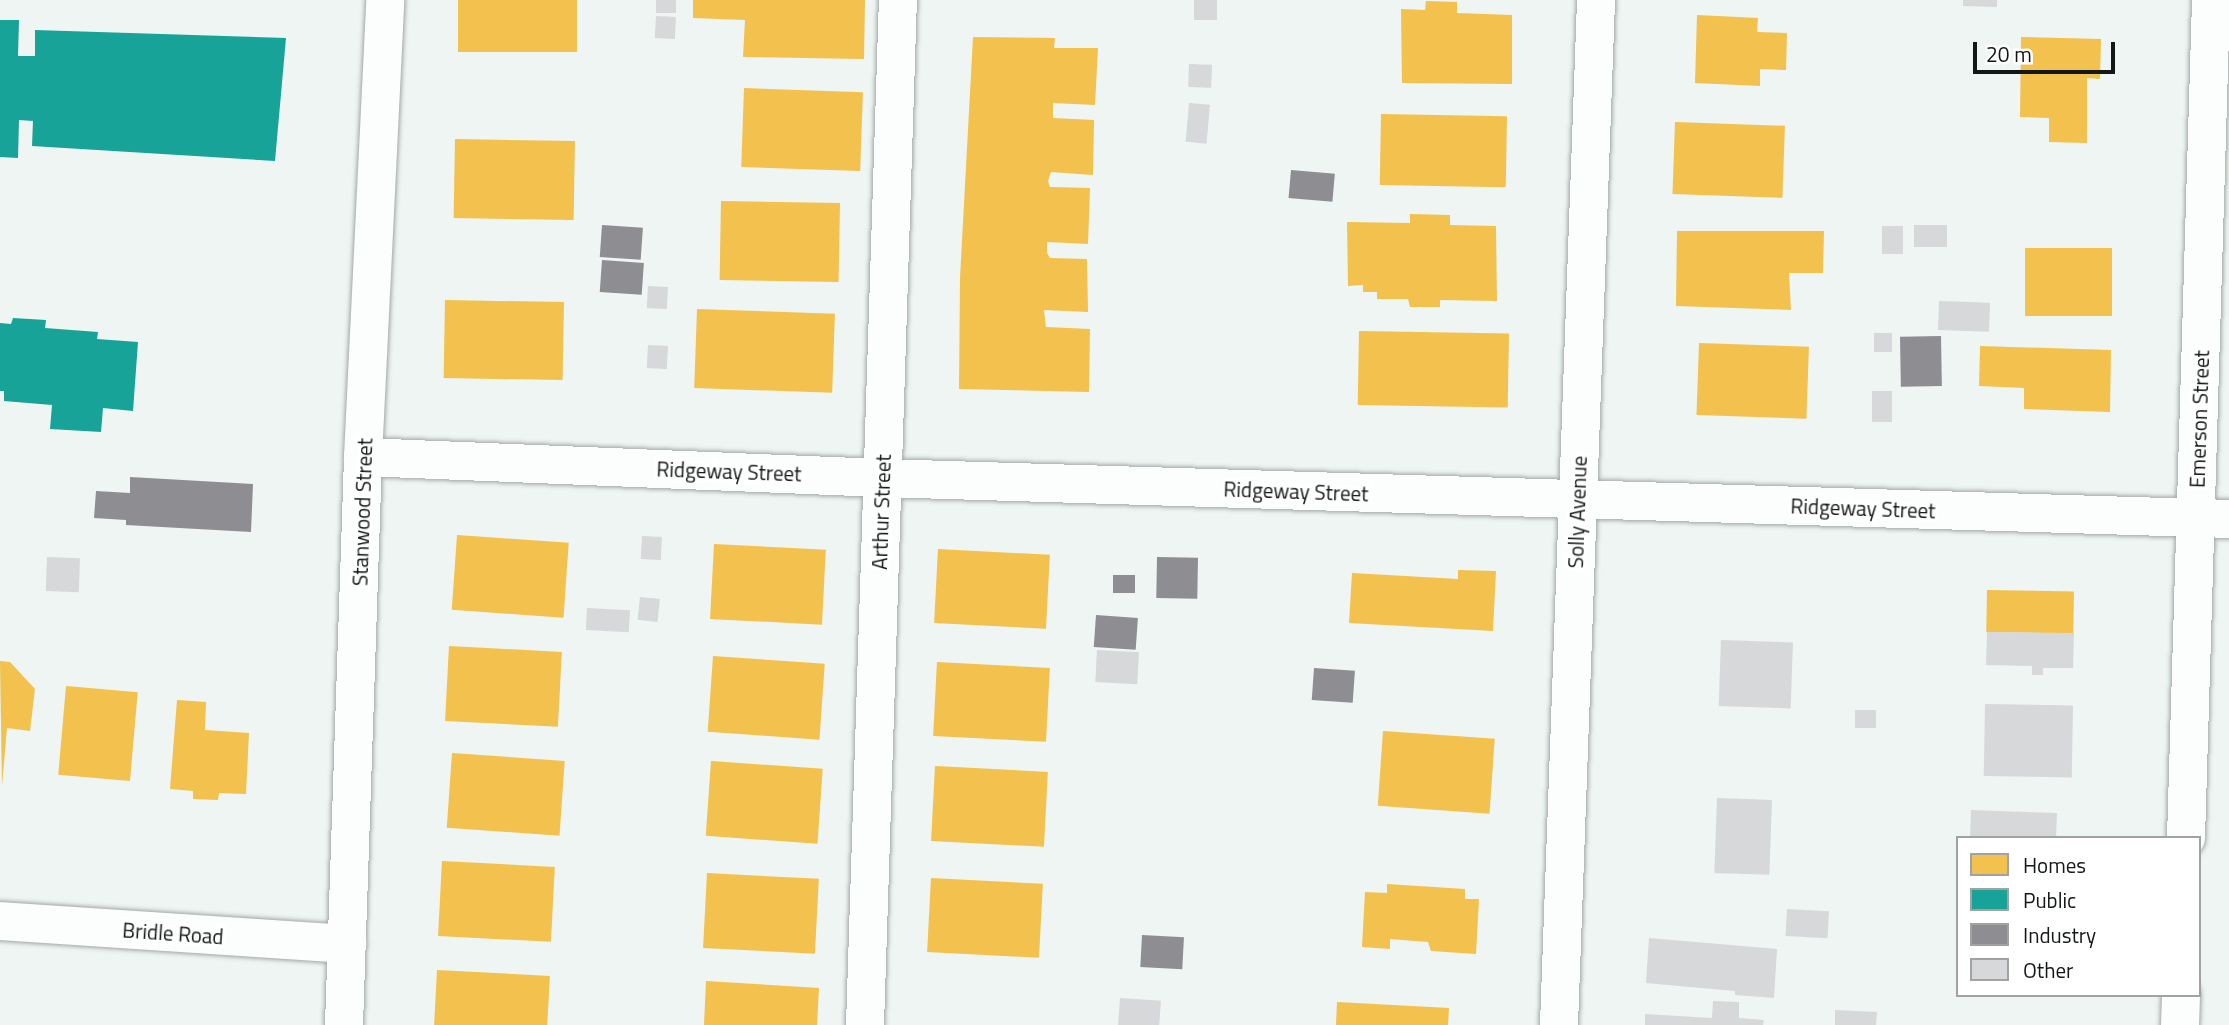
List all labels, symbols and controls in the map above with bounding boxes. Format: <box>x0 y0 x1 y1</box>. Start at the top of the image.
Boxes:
scale bar <box>1977 28 2119 72</box>
text: 20 m <box>1986 38 2032 70</box>
street label: Emerson Street <box>2184 350 2214 488</box>
street label: Stanwood Street <box>347 438 377 586</box>
street label: Arthur Street <box>866 454 896 570</box>
street label: Solly Avenue <box>1562 455 1592 569</box>
street label: Ridgeway Street <box>656 456 802 486</box>
street label: Ridgeway Street <box>1223 476 1369 506</box>
street label: Ridgeway Street <box>1790 493 1936 523</box>
legend <box>1956 836 2201 997</box>
text: Homes <box>2023 849 2086 881</box>
text: Public <box>2023 884 2076 916</box>
street label: Bridle Road <box>122 917 224 949</box>
text: Industry <box>2023 919 2096 951</box>
text: Other <box>2023 954 2073 986</box>

